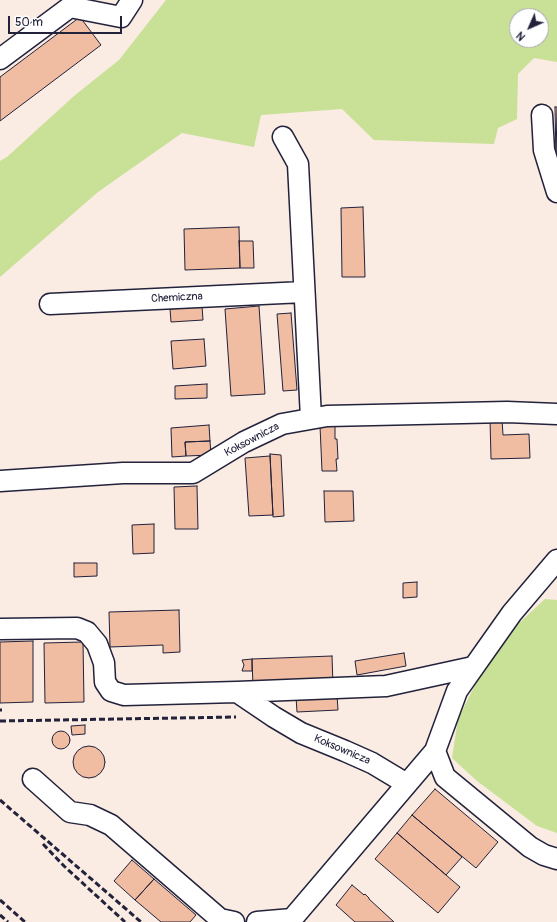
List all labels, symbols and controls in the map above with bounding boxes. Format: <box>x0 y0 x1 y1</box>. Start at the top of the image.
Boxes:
scale bar <box>10 8 124 34</box>
north arrow <box>509 8 549 48</box>
text: 50 m <box>15 15 43 30</box>
text: N <box>514 29 528 43</box>
street label: Chemiczna <box>151 290 203 306</box>
street label: Koksownicza <box>222 420 282 460</box>
street label: Koksownicza <box>312 732 372 768</box>

